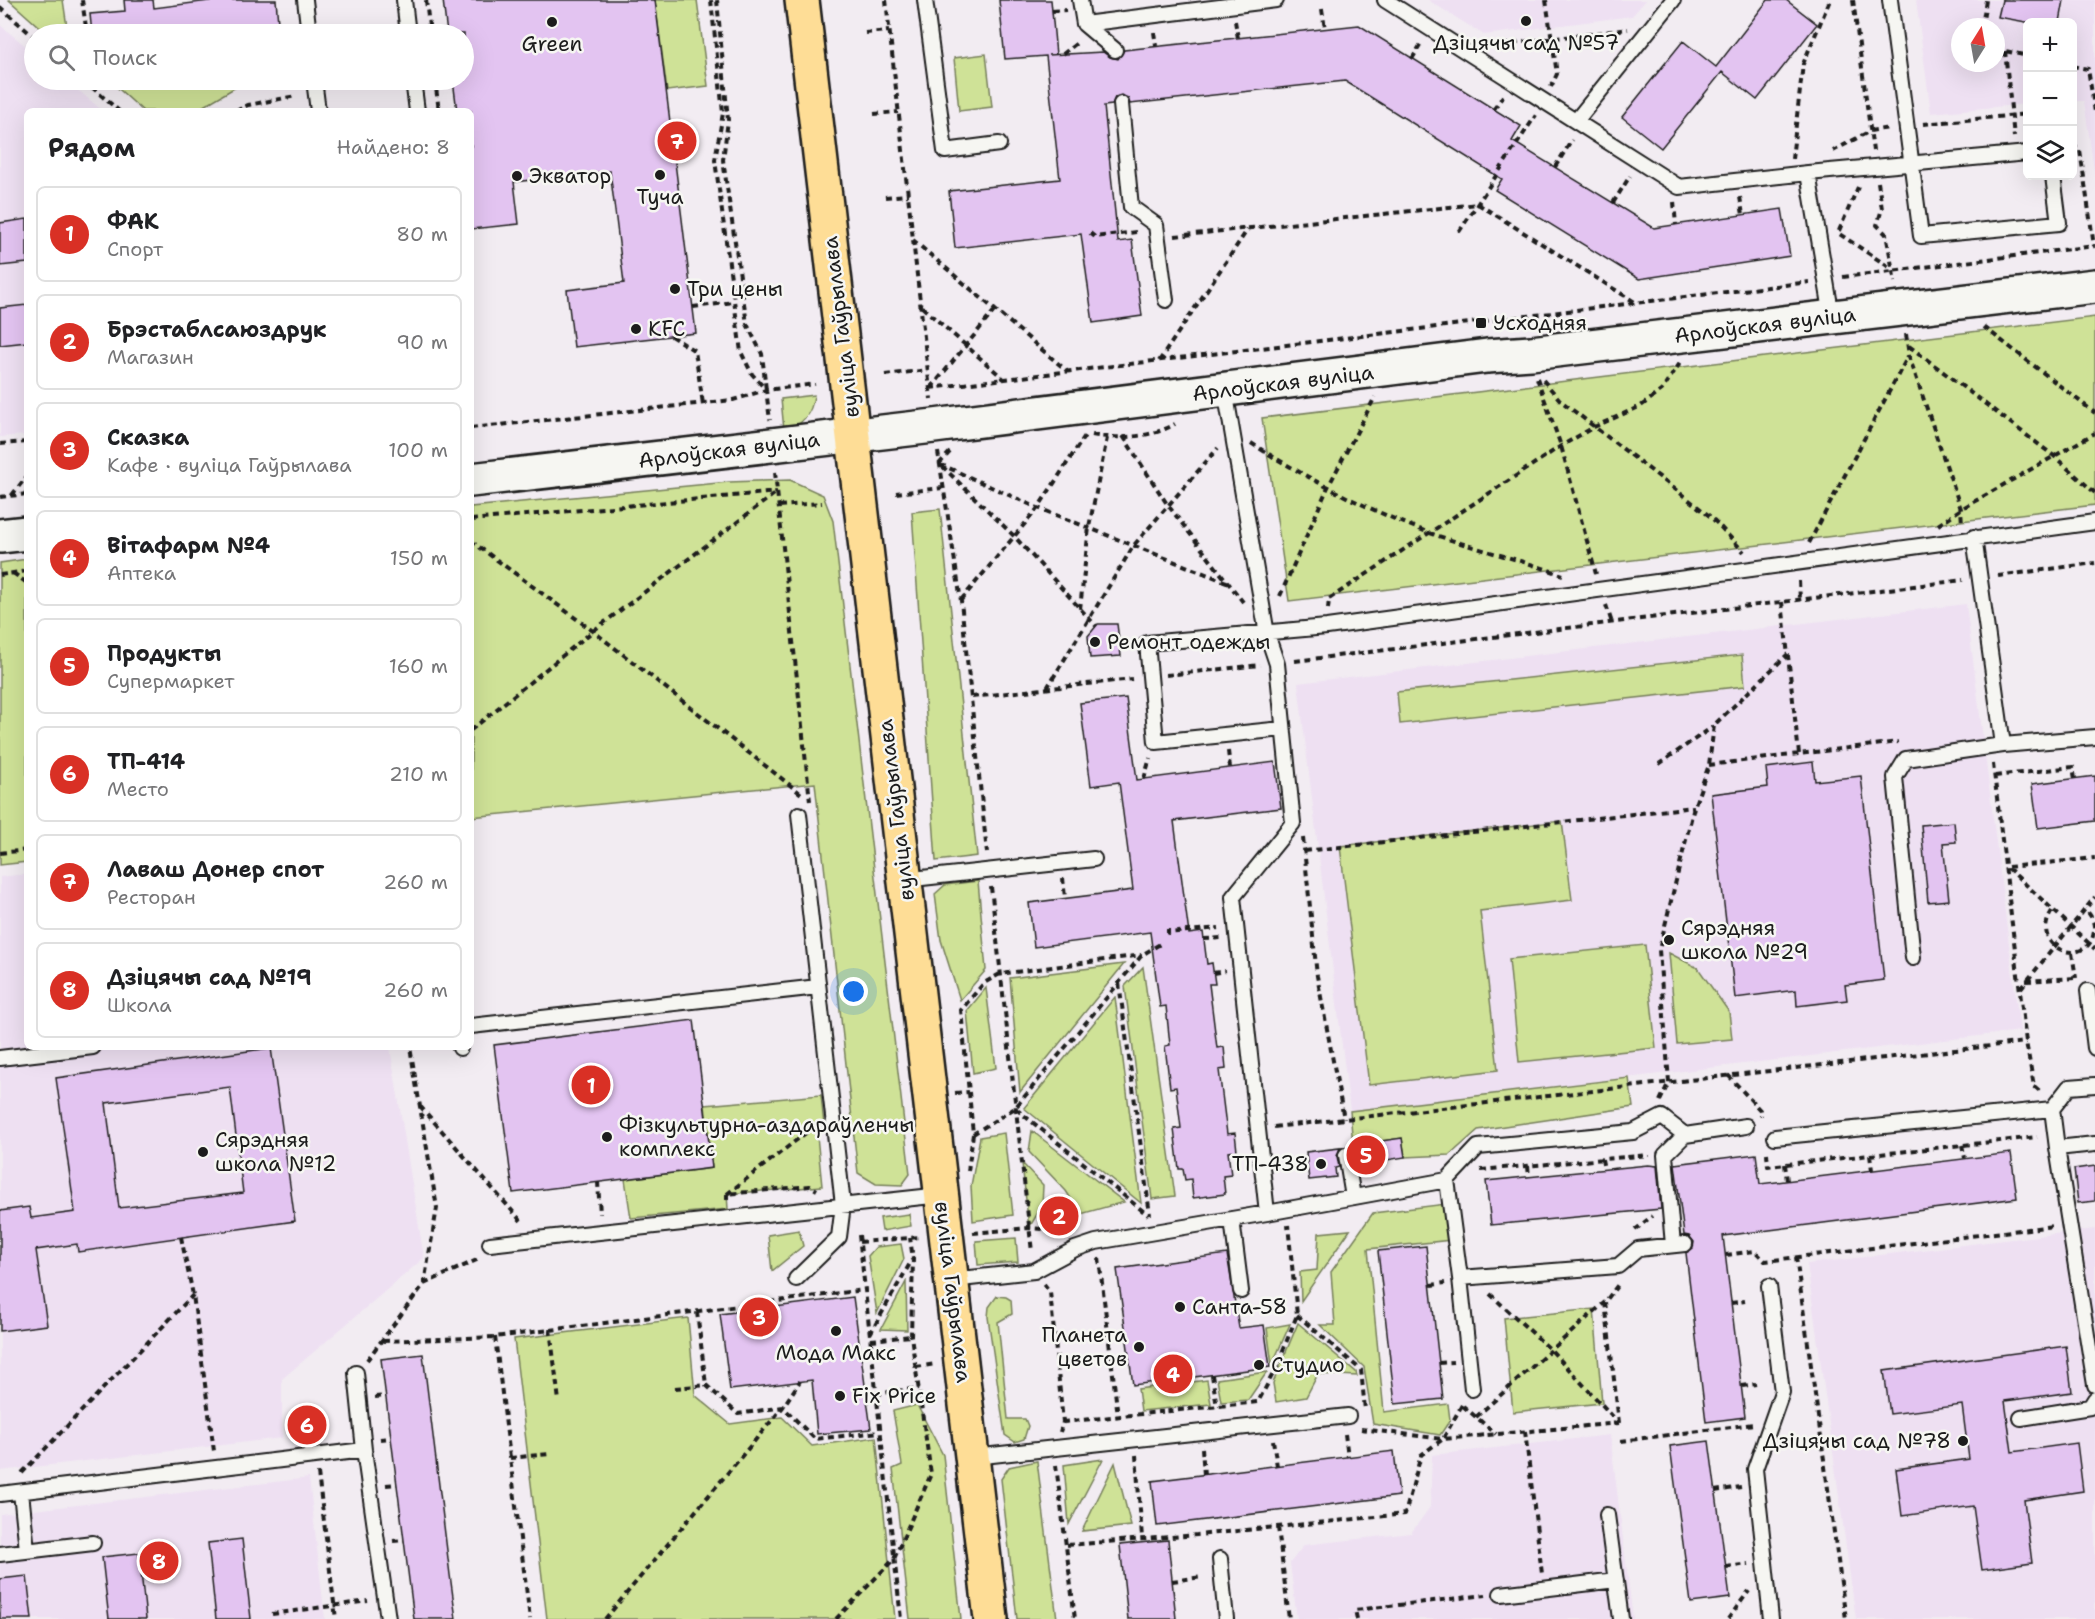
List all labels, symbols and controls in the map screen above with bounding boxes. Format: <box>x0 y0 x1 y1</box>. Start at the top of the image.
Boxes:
marker: Дзіцячы сад №57 <box>1519 14 1533 28</box>
marker: Green <box>545 15 559 29</box>
north arrow <box>1951 18 2005 72</box>
map controls <box>2023 18 2077 180</box>
button: + <box>2023 18 2077 72</box>
search box <box>24 24 474 90</box>
place label: Дзіцячы сад №57 <box>1433 29 1619 57</box>
place label: Green <box>522 30 583 58</box>
icon: search <box>45 41 78 74</box>
text: Поиск <box>93 43 157 72</box>
button: − <box>2023 72 2077 126</box>
pin: 7 <box>658 118 696 164</box>
button: layers <box>2023 126 2077 180</box>
text: Рядом <box>48 130 135 165</box>
text: Найдено: 8 <box>337 134 450 160</box>
place label: Экватор <box>529 162 611 190</box>
marker: Туча <box>653 168 667 182</box>
marker: Экватор <box>510 169 524 183</box>
place label: Туча <box>636 183 684 211</box>
text: ФАК <box>107 207 159 236</box>
text: 1 <box>65 221 74 247</box>
text: 80 m <box>396 221 448 247</box>
street label: вуліца Гаўрылава <box>816 235 866 419</box>
text: Спорт <box>107 236 163 262</box>
place label: Три цены <box>687 275 783 303</box>
marker: Три цены <box>668 282 682 296</box>
street label: Арлоўская вуліца <box>1673 300 1857 350</box>
place label: Усходняя <box>1493 309 1587 337</box>
text: Брэстаблсаюздрук <box>107 315 327 344</box>
place label: KFC <box>648 315 685 343</box>
marker: Усходняя <box>1474 316 1488 330</box>
marker: KFC <box>629 322 643 336</box>
text: 2 <box>63 329 77 355</box>
text: 90 m <box>396 329 448 355</box>
text: Магазин <box>107 344 194 370</box>
street label: Арлоўская вуліца <box>1191 358 1375 408</box>
text: Сказка <box>107 423 189 452</box>
street label: Арлоўская вуліца <box>637 425 821 475</box>
text: 3 <box>63 437 77 463</box>
text: 100 m <box>388 437 448 463</box>
text: Кафе · вуліца Гаўрылава <box>107 452 352 478</box>
text: Вітафарм №4 <box>107 531 270 560</box>
text: 4 <box>63 545 77 571</box>
text: 150 m <box>390 545 448 571</box>
text: Аптека <box>107 560 176 586</box>
place label: Ремонт одежды <box>1107 628 1270 656</box>
marker: Ремонт одежды <box>1088 635 1102 649</box>
text: Продукты <box>107 639 221 668</box>
text: 5 <box>63 653 76 679</box>
text: 160 m <box>389 653 448 679</box>
text: Супермаркет <box>107 668 234 694</box>
street label: вуліца Гаўрылава <box>871 718 921 902</box>
text: ТП-414 <box>107 747 185 776</box>
text: 6 <box>63 761 77 787</box>
text: 210 m <box>389 761 448 787</box>
text: Место <box>107 776 169 802</box>
text: Лаваш Донер спот <box>107 855 324 884</box>
text: 7 <box>63 869 77 895</box>
text: 260 m <box>383 869 448 895</box>
text: Ресторан <box>107 884 196 910</box>
place label: Сярэдняя школа №29 <box>1681 914 1808 966</box>
marker: Сярэдняя школа №29 <box>1662 933 1676 947</box>
text: Дзіцячы сад №19 <box>107 963 312 992</box>
text: 8 <box>63 977 77 1003</box>
text: 260 m <box>383 977 448 1003</box>
your location <box>839 977 868 1006</box>
text: Школа <box>107 992 172 1018</box>
pin: 1 <box>572 1062 610 1108</box>
place label: Фізкультурна-аздараўленчы комплекс <box>619 1111 914 1163</box>
place label: Сярэдняя школа №12 <box>215 1126 336 1178</box>
marker: Фізкультурна-аздараўленчы комплекс <box>600 1130 614 1144</box>
pin: 5 <box>1346 1132 1386 1178</box>
marker: Сярэдняя школа №12 <box>196 1145 210 1159</box>
place label: ТП-438 <box>1232 1150 1309 1178</box>
marker: ТП-438 <box>1314 1157 1328 1171</box>
pin: 2 <box>1040 1194 1078 1238</box>
street label: вуліца Гаўрылава <box>928 1200 978 1384</box>
place label: Санта-58 <box>1192 1293 1287 1321</box>
pin: 3 <box>740 1294 778 1340</box>
marker: Санта-58 <box>1173 1300 1187 1314</box>
place label: Планета цветов <box>1042 1321 1127 1373</box>
marker: Мода Макс <box>829 1324 843 1338</box>
place label: Мода Макс <box>776 1339 896 1367</box>
marker: Планета цветов <box>1132 1340 1146 1354</box>
place label: Студио <box>1271 1351 1345 1379</box>
pin: 4 <box>1154 1352 1192 1396</box>
marker: Студио <box>1252 1358 1266 1372</box>
place label: Fix Price <box>852 1382 936 1410</box>
marker: Fix Price <box>833 1389 847 1403</box>
pin: 6 <box>288 1402 326 1448</box>
place label: Дзіцячы сад №78 <box>1763 1427 1951 1455</box>
marker: Дзіцячы сад №78 <box>1956 1434 1970 1448</box>
pin: 8 <box>140 1538 178 1584</box>

